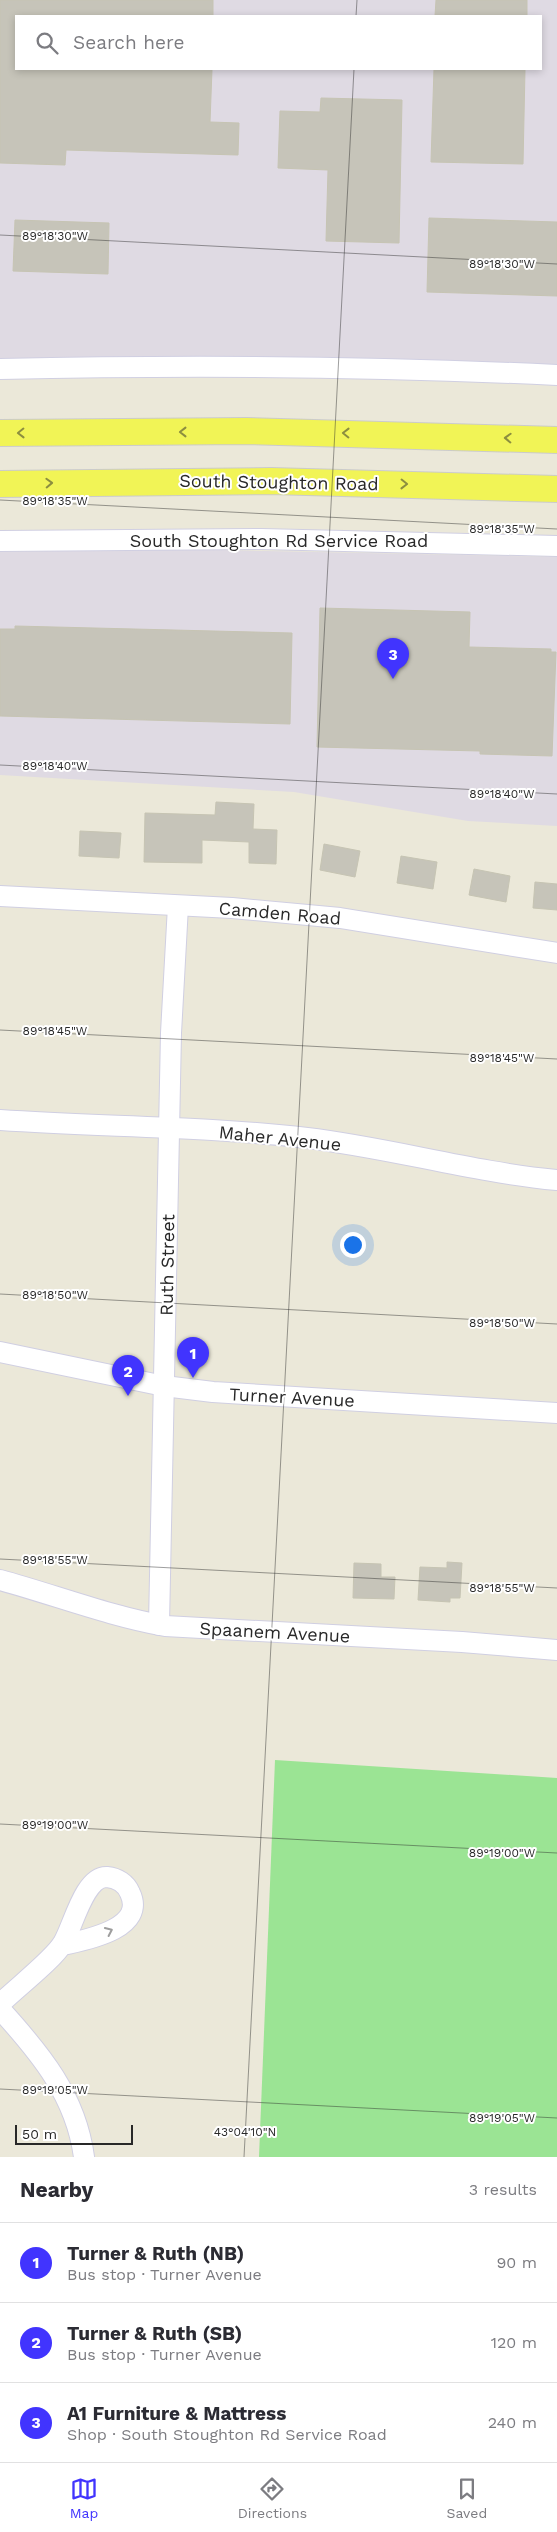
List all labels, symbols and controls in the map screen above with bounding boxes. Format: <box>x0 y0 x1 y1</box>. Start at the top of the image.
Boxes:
search box <box>15 15 542 70</box>
icon: search <box>33 29 61 57</box>
text: Search here <box>73 31 184 54</box>
text: 89°18'30"W <box>22 229 88 243</box>
text: 89°18'30"W <box>469 257 535 271</box>
one-way arrow <box>179 427 187 437</box>
one-way arrow <box>17 428 24 438</box>
one-way arrow <box>342 428 350 438</box>
one-way arrow <box>504 433 512 443</box>
street label: South Stoughton Road <box>179 470 379 494</box>
one-way arrow <box>45 478 53 488</box>
one-way arrow <box>400 479 408 489</box>
text: 89°18'35"W <box>22 494 88 508</box>
text: 89°18'35"W <box>469 522 535 536</box>
street label: South Stoughton Rd Service Road <box>130 530 428 551</box>
pin: 3 <box>377 638 409 679</box>
text: 89°18'40"W <box>22 759 88 773</box>
text: 89°18'40"W <box>469 787 535 801</box>
street label: Camden Road <box>218 897 342 929</box>
text: 89°18'45"W <box>23 1024 88 1038</box>
text: 89°18'45"W <box>470 1051 535 1065</box>
street label: Maher Avenue <box>218 1121 342 1155</box>
street label: Ruth Street <box>156 1213 178 1316</box>
your location <box>340 1232 366 1258</box>
text: 89°18'50"W <box>22 1288 88 1302</box>
text: 89°18'50"W <box>469 1316 535 1330</box>
pin: 1 <box>177 1337 209 1378</box>
pin: 2 <box>112 1355 144 1396</box>
street label: Turner Avenue <box>229 1383 355 1411</box>
text: 89°18'55"W <box>22 1553 88 1567</box>
text: 89°18'55"W <box>469 1581 535 1595</box>
street label: Spaanem Avenue <box>199 1618 351 1646</box>
text: 89°19'00"W <box>22 1818 89 1832</box>
text: 89°19'00"W <box>469 1846 536 1860</box>
one-way arrow <box>104 1927 113 1937</box>
text: 89°19'05"W <box>22 2083 88 2097</box>
text: 89°19'05"W <box>469 2111 535 2125</box>
scale bar <box>15 2122 132 2145</box>
text: 43°04'10"N <box>214 2125 276 2139</box>
text: 50 m <box>22 2126 57 2142</box>
text: Nearby <box>20 2177 93 2202</box>
text: 3 results <box>469 2180 537 2199</box>
text: Turner & Ruth (NB) <box>67 2242 244 2265</box>
text: 1 <box>33 2253 39 2272</box>
text: 90 m <box>496 2253 537 2272</box>
text: Bus stop · Turner Avenue <box>67 2265 262 2284</box>
text: Turner & Ruth (SB) <box>67 2322 242 2345</box>
text: 2 <box>31 2333 41 2352</box>
text: 120 m <box>491 2333 537 2352</box>
text: Bus stop · Turner Avenue <box>67 2345 262 2364</box>
text: A1 Furniture & Mattress <box>67 2402 286 2425</box>
text: 3 <box>31 2413 41 2432</box>
text: 240 m <box>488 2413 537 2432</box>
text: Shop · South Stoughton Rd Service Road <box>67 2425 387 2444</box>
tab: Map <box>70 2475 98 2521</box>
tab: Directions <box>238 2475 307 2521</box>
tab: Saved <box>447 2475 487 2521</box>

